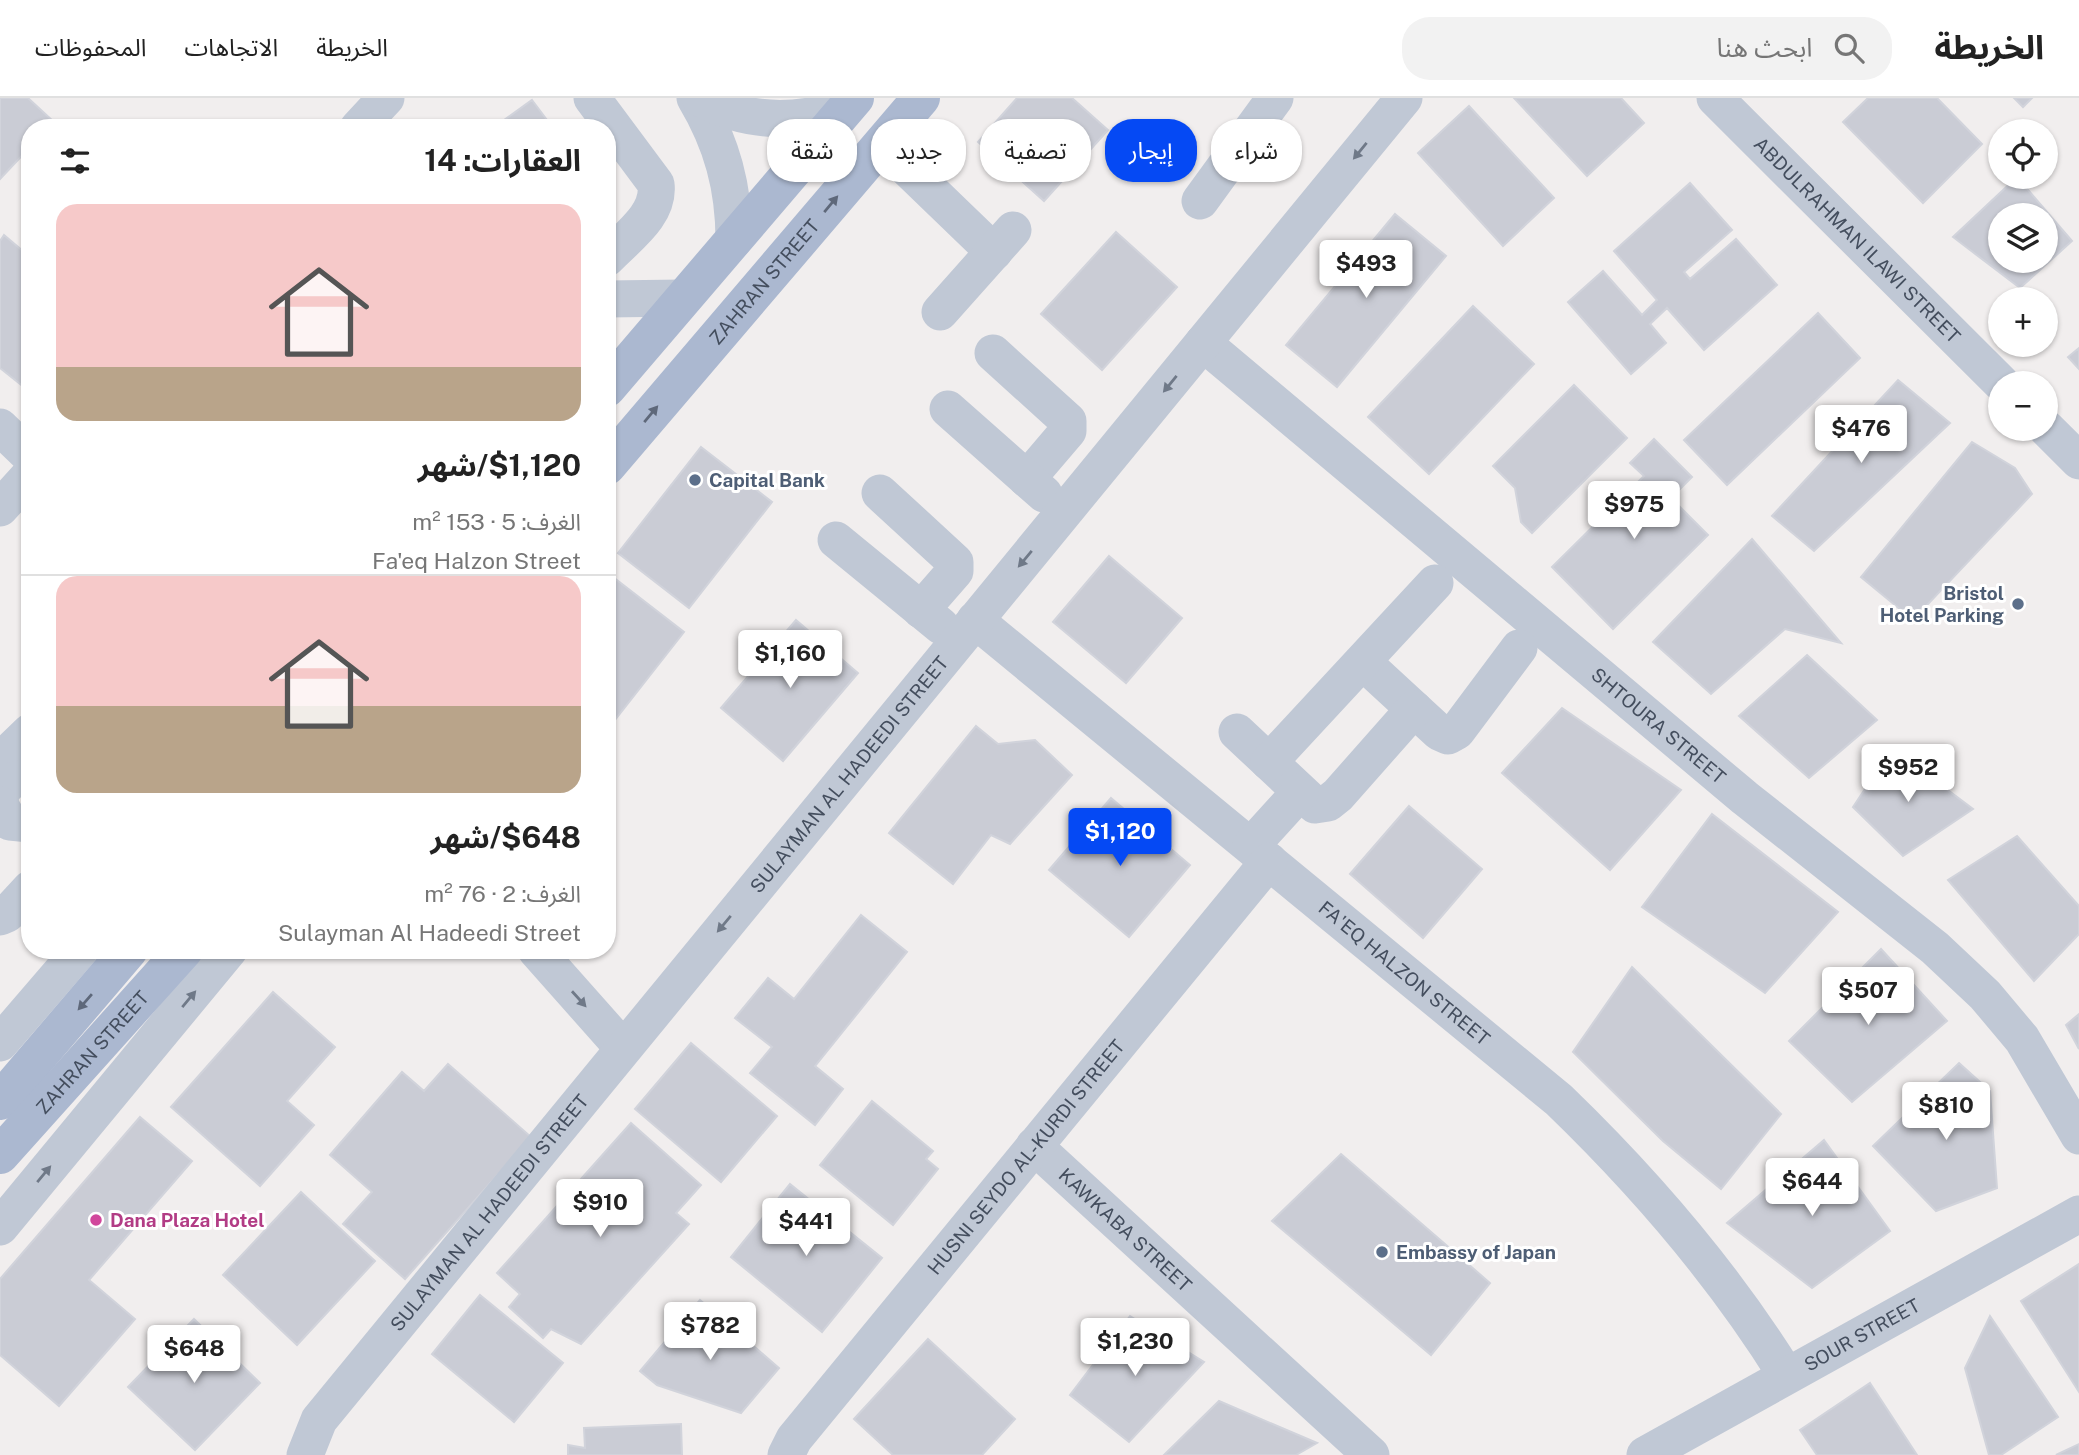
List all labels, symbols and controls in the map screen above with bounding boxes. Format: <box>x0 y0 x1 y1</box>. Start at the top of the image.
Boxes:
search box <box>1402 17 1892 80</box>
text: الخريطة <box>1934 28 2044 66</box>
icon: search <box>1830 29 1868 67</box>
text: ابحث هنا <box>1717 32 1812 63</box>
text: المحفوظات <box>35 33 146 61</box>
text: الاتجاهات <box>184 33 278 61</box>
text: الخريطة <box>316 33 388 61</box>
chip: شقة <box>767 119 857 182</box>
chip: جديد <box>871 119 966 182</box>
chip: تصفية <box>980 119 1091 182</box>
chip: إيجار <box>1105 119 1197 182</box>
chip: شراء <box>1211 119 1302 182</box>
map controls <box>1988 119 2058 441</box>
button: locate <box>1988 119 2058 189</box>
street label: ABDULRAHMAN ILAWI STREET <box>1750 133 1965 347</box>
one-way arrow <box>1353 141 1368 159</box>
icon: filters <box>56 142 94 180</box>
text: العقارات: 14 <box>424 142 581 178</box>
one-way arrow <box>823 195 838 212</box>
button: layers <box>1988 203 2058 273</box>
street label: ZAHRAN STREET <box>705 215 824 349</box>
pin: $493 <box>1325 240 1407 300</box>
icon: home <box>256 249 382 375</box>
text: $493 <box>1335 249 1397 276</box>
button: + <box>1988 287 2058 357</box>
button: − <box>1988 371 2058 441</box>
one-way arrow <box>1162 374 1177 392</box>
one-way arrow <box>644 405 659 423</box>
pin: $476 <box>1820 406 1902 465</box>
text: $476 <box>1831 414 1891 441</box>
text: $1,120/شهر <box>418 447 581 483</box>
place label: Capital Bank <box>709 469 825 491</box>
marker: Capital Bank <box>687 472 703 488</box>
pin: $975 <box>1593 482 1675 541</box>
text: $975 <box>1604 490 1664 517</box>
text: الغرف: 5 · 153 m² <box>412 508 581 535</box>
text: Fa'eq Halzon Street <box>372 547 581 574</box>
one-way arrow <box>1018 551 1033 568</box>
place label: Bristol Hotel Parking <box>1880 582 2004 626</box>
marker: Bristol Hotel Parking <box>2010 596 2026 612</box>
icon: home <box>256 621 382 747</box>
pin: $1,160 <box>733 630 847 690</box>
text: $1,160 <box>754 639 826 666</box>
street label: SULAYMAN AL HADEEDI STREET <box>745 652 952 897</box>
street label: SHTOURA STREET <box>1587 663 1730 788</box>
pin: $952 <box>1867 744 1949 804</box>
text: $952 <box>1878 753 1938 780</box>
pin: $1,120 <box>1063 808 1177 868</box>
text: $1,120 <box>1084 817 1156 844</box>
text: $648/شهر <box>431 819 581 855</box>
text: الغرف: 2 · 76 m² <box>424 880 581 907</box>
street label: FA'EQ HALZON STREET <box>1315 896 1494 1050</box>
one-way arrow <box>717 914 732 932</box>
text: Sulayman Al Hadeedi Street <box>278 919 581 946</box>
pin: $507 <box>1827 968 1909 1027</box>
text: $507 <box>1838 976 1898 1003</box>
street label: ZAHRAN STREET <box>31 986 153 1118</box>
one-way arrow <box>571 990 587 1008</box>
one-way arrow <box>181 991 196 1009</box>
one-way arrow <box>77 993 93 1011</box>
street label: HUSNI SEYDO AL-KURDI STREET <box>923 1035 1129 1279</box>
pin: $810 <box>1905 1082 1987 1142</box>
street label: SULAYMAN AL HADEEDI STREET <box>386 1090 593 1335</box>
text: $810 <box>1918 1091 1974 1118</box>
pin: $644 <box>1771 1158 1853 1218</box>
street label: KAWKABA STREET <box>1055 1164 1196 1296</box>
one-way arrow <box>36 1166 51 1184</box>
text: $644 <box>1782 1167 1842 1194</box>
pin: $910 <box>559 1180 641 1239</box>
text: $910 <box>572 1188 628 1215</box>
pin: $441 <box>765 1198 847 1258</box>
text: $441 <box>778 1207 834 1234</box>
place label: Dana Plaza Hotel <box>110 1209 264 1231</box>
marker: Dana Plaza Hotel <box>88 1212 104 1228</box>
place label: Embassy of Japan <box>1396 1241 1556 1263</box>
marker: Embassy of Japan <box>1374 1244 1390 1260</box>
street label: SOUR STREET <box>1800 1294 1923 1375</box>
pin: $782 <box>669 1302 751 1362</box>
text: $782 <box>680 1311 740 1338</box>
pin: $1,230 <box>1078 1318 1192 1378</box>
pin: $648 <box>153 1326 235 1385</box>
text: $1,230 <box>1097 1327 1173 1354</box>
text: $648 <box>163 1334 225 1361</box>

